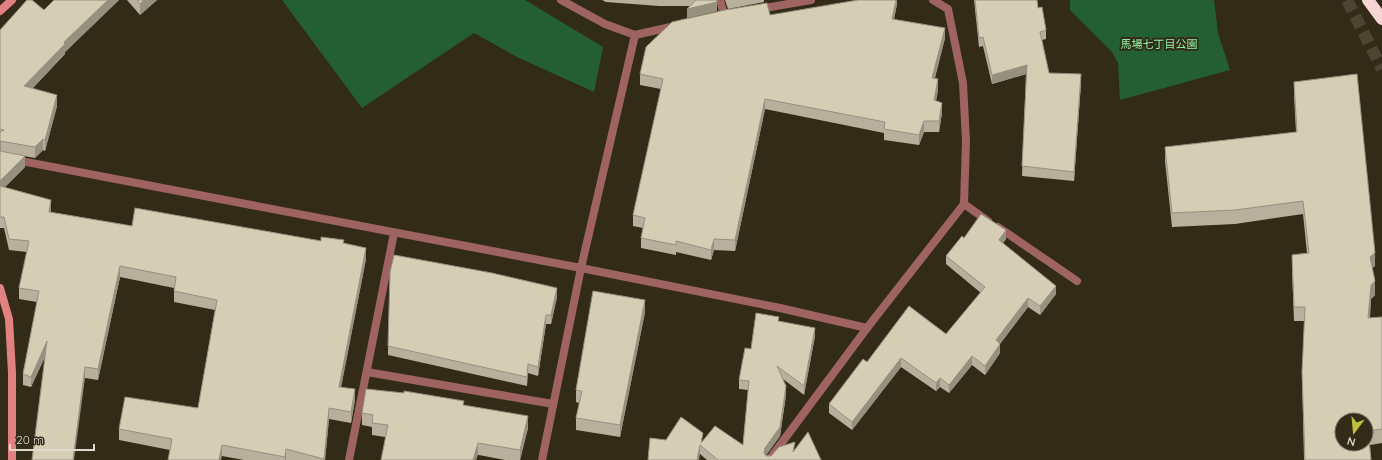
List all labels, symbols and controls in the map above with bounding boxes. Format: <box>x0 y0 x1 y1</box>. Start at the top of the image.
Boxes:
park label: 馬場七丁目公園 <box>1121 37 1198 51</box>
north arrow <box>1334 412 1374 452</box>
scale bar <box>10 426 94 452</box>
text: 20 m <box>16 432 44 447</box>
text: N <box>1345 434 1357 449</box>

